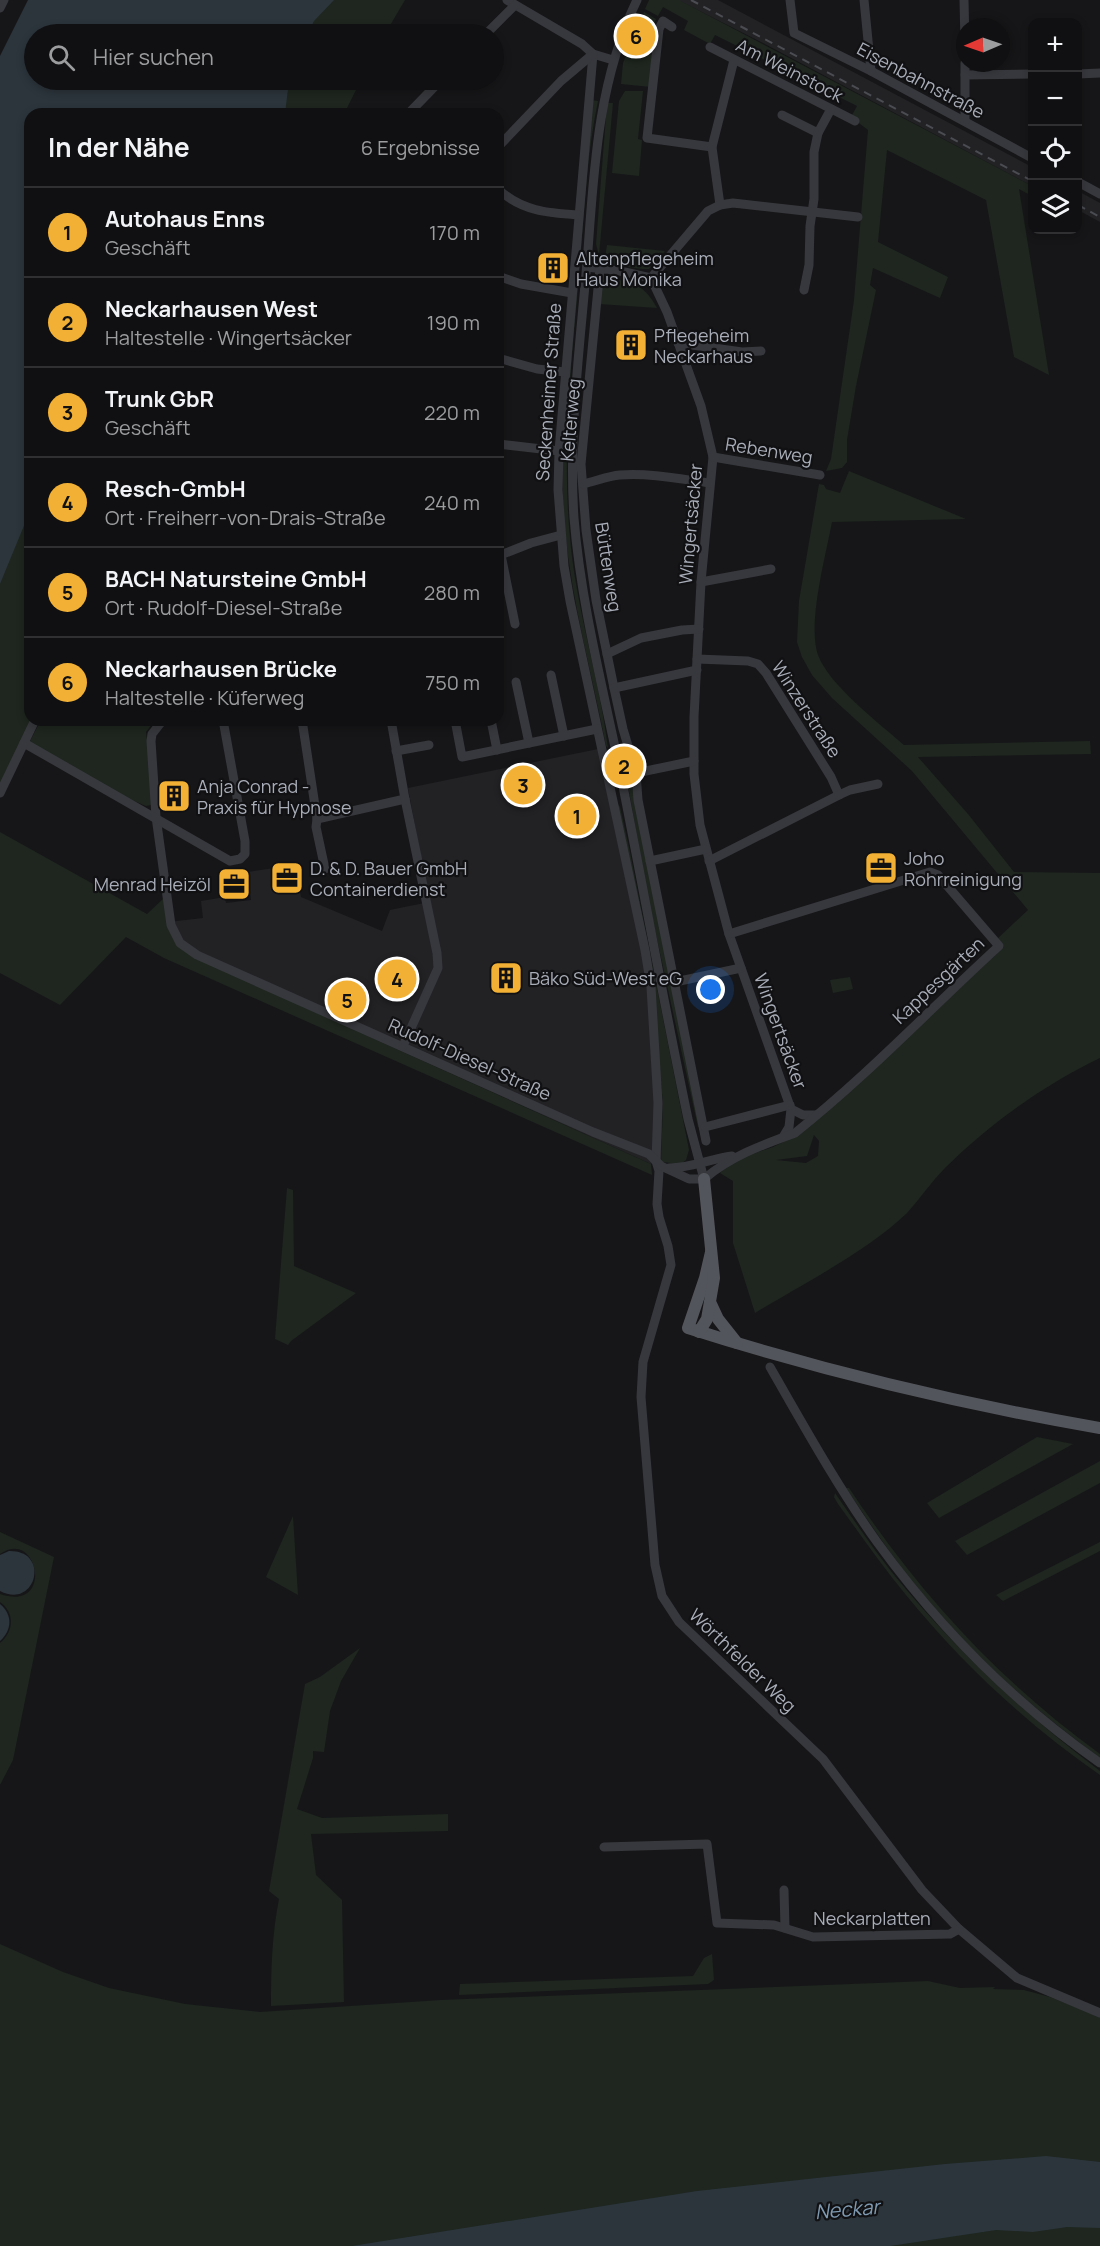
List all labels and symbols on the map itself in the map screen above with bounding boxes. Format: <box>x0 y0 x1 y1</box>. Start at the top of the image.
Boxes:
pin: 6 <box>616 14 656 58</box>
north arrow <box>956 18 1010 72</box>
street label: Am Weinstock <box>732 33 849 108</box>
street label: Eisenbahnstraße <box>853 36 989 124</box>
place label: Altenpflegeheim Haus Monika <box>576 246 714 291</box>
building icon: Altenpflegeheim Haus Monika <box>535 250 571 286</box>
street label: Seckenheimer Straße <box>530 302 566 482</box>
place label: Pflegeheim Neckarhaus <box>654 323 753 368</box>
building icon: Pflegeheim Neckarhaus <box>613 327 649 363</box>
street label: Kelterweg <box>554 378 586 462</box>
street label: Rebenweg <box>724 431 814 469</box>
street label: Wingertsäcker <box>673 462 707 586</box>
street label: Büttenweg <box>590 520 628 614</box>
street label: Winzerstraße <box>767 656 847 762</box>
pin: 2 <box>604 744 644 789</box>
pin: 3 <box>504 762 542 808</box>
place label: Anja Conrad - Praxis für Hypnose <box>197 774 352 819</box>
building icon: Anja Conrad - Praxis für Hypnose <box>156 778 192 814</box>
pin: 1 <box>558 794 596 838</box>
place label: Joho Rohrreinigung <box>904 846 1022 891</box>
office icon: Joho Rohrreinigung <box>863 850 899 886</box>
place label: D. & D. Bauer GmbH Containerdienst <box>310 856 467 901</box>
office icon: D. & D. Bauer GmbH Containerdienst <box>269 860 305 896</box>
office icon: Menrad Heizöl <box>216 866 252 902</box>
place label: Menrad Heizöl <box>94 872 211 896</box>
street label: Kappesgärten <box>887 931 989 1029</box>
pin: 4 <box>378 956 416 1002</box>
building icon: Bäko Süd-West eG <box>488 960 524 996</box>
place label: Bäko Süd-West eG <box>529 966 682 990</box>
street label: Wingertsäcker <box>749 970 813 1093</box>
your location <box>696 975 725 1004</box>
pin: 5 <box>328 978 366 1022</box>
street label: Rudolf-Diesel-Straße <box>385 1012 555 1106</box>
street label: Wörthfelder Weg <box>684 1603 802 1717</box>
street label: Neckarplatten <box>813 1906 931 1930</box>
water label: Neckar <box>814 2192 883 2225</box>

